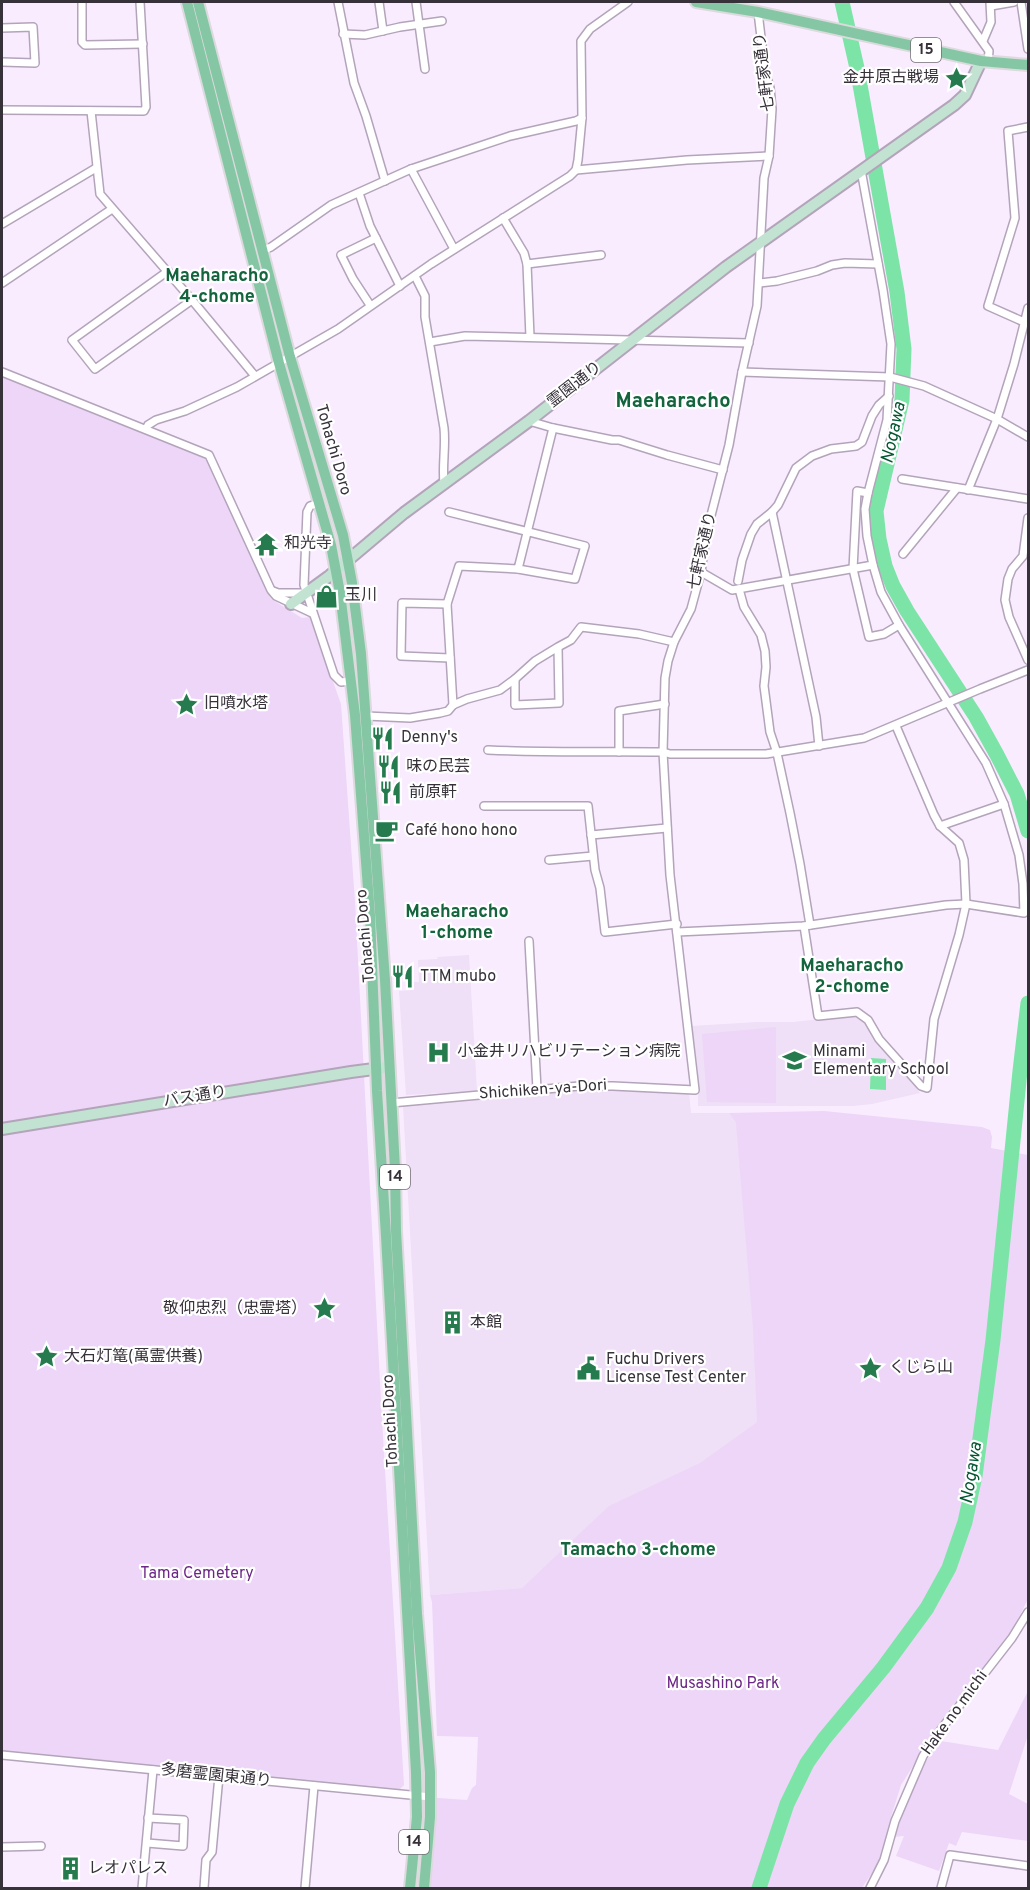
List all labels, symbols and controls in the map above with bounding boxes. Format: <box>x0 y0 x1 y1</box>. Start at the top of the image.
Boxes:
street label: 七軒家通り <box>750 31 780 113</box>
road number: 15 <box>911 38 941 62</box>
place icon: 金井原古戦場 <box>944 65 970 91</box>
place label: 金井原古戦場 <box>843 68 939 88</box>
district label: Maeharacho 4-chome <box>165 265 269 309</box>
street label: 霊園通り <box>544 357 606 413</box>
district label: Maeharacho <box>615 389 731 415</box>
water label: Nogawa <box>876 399 912 466</box>
street label: Tohachi Doro <box>310 402 356 498</box>
street label: 七軒家通り <box>684 510 722 592</box>
temple icon: 和光寺 <box>253 531 279 557</box>
place label: 和光寺 <box>284 534 332 554</box>
shop icon: 玉川 <box>314 583 340 609</box>
place label: 玉川 <box>345 586 377 606</box>
place icon: 旧噴水塔 <box>173 691 199 717</box>
place label: 旧噴水塔 <box>204 694 268 714</box>
restaurant icon: Denny's <box>370 725 396 751</box>
place label: Denny's <box>401 728 458 748</box>
restaurant icon: 味の民芸 <box>375 754 401 780</box>
place label: 味の民芸 <box>406 757 470 777</box>
restaurant icon: 前原軒 <box>378 780 404 806</box>
place label: 前原軒 <box>409 783 457 803</box>
cafe icon: Café hono hono <box>374 818 400 844</box>
place label: Café hono hono <box>405 821 517 841</box>
street label: Tohachi Doro <box>352 888 380 984</box>
district label: Maeharacho 1-chome <box>405 901 509 945</box>
district label: Maeharacho 2-chome <box>800 955 904 999</box>
restaurant icon: TTM mubo <box>389 964 415 990</box>
place label: TTM mubo <box>420 967 496 987</box>
hospital icon: 小金井リハビリテーション病院 <box>426 1039 452 1065</box>
place label: 小金井リハビリテーション病院 <box>457 1042 681 1062</box>
place label: Minami Elementary School <box>813 1042 949 1080</box>
school or university icon: Minami Elementary School <box>782 1048 808 1074</box>
street label: Shichiken-ya-Dori <box>478 1076 608 1104</box>
street label: バス通り <box>162 1082 228 1112</box>
road number: 14 <box>380 1165 410 1189</box>
place icon: 敬仰忠烈（忠霊塔） <box>312 1296 338 1322</box>
place label: 敬仰忠烈（忠霊塔） <box>163 1299 307 1319</box>
building icon: 本館 <box>439 1310 465 1336</box>
place label: 本館 <box>470 1313 502 1333</box>
place icon: 大石灯篭(萬霊供養) <box>33 1344 59 1370</box>
place label: 大石灯篭(萬霊供養) <box>64 1347 203 1367</box>
place label: Fuchu Drivers License Test Center <box>606 1350 746 1388</box>
place icon: くじら山 <box>858 1355 884 1381</box>
public building icon: Fuchu Drivers License Test Center <box>575 1356 601 1382</box>
place label: くじら山 <box>889 1358 953 1378</box>
street label: Tohachi Doro <box>379 1374 403 1468</box>
water label: Nogawa <box>956 1440 988 1506</box>
district label: Tamacho 3-chome <box>560 1539 716 1562</box>
park label: Tama Cemetery <box>140 1564 254 1584</box>
street label: Hake no michi <box>917 1667 993 1759</box>
park label: Musashino Park <box>666 1674 780 1694</box>
street label: 多磨霊園東通り <box>159 1760 273 1792</box>
road number: 14 <box>399 1830 429 1854</box>
building icon: レオパレス <box>57 1856 83 1882</box>
place label: レオパレス <box>88 1859 168 1879</box>

